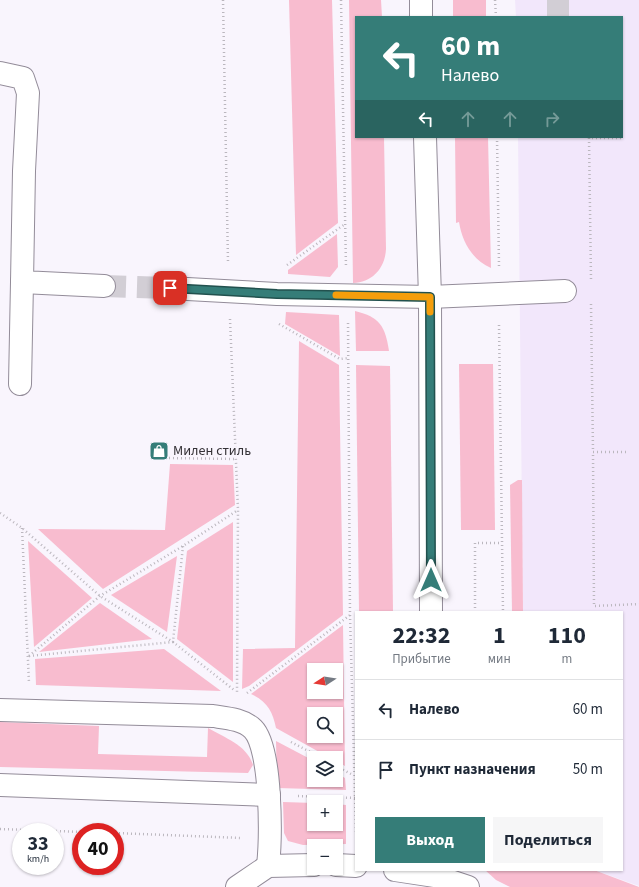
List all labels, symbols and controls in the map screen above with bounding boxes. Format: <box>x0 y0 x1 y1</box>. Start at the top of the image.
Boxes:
text: 60 m <box>441 26 500 66</box>
icon: left <box>375 32 427 84</box>
text: Налево <box>441 63 499 88</box>
icon: left <box>415 108 437 130</box>
icon: ahead <box>457 108 479 130</box>
icon: ahead <box>499 108 521 130</box>
icon: right <box>541 108 563 130</box>
pin <box>153 271 187 305</box>
icon: arrive <box>159 277 181 299</box>
shop icon: Милен стиль <box>148 440 170 462</box>
place label: Милен стиль <box>173 441 251 461</box>
position arrow <box>410 559 452 601</box>
text: 22:32 <box>392 618 450 653</box>
text: 1 <box>493 618 506 653</box>
text: 110 <box>548 618 586 653</box>
text: Прибытие <box>392 650 451 668</box>
text: мин <box>488 650 511 668</box>
text: m <box>561 650 572 668</box>
north arrow <box>307 663 343 699</box>
map controls <box>307 663 343 875</box>
icon: left <box>375 699 397 721</box>
text: Налево <box>409 699 460 720</box>
text: 60 m <box>573 699 603 720</box>
button: search <box>307 707 343 743</box>
button: layers <box>307 751 343 787</box>
icon: arrive <box>375 759 397 781</box>
text: Пункт назначения <box>409 759 536 780</box>
text: 50 m <box>573 759 603 780</box>
button: + <box>307 795 343 831</box>
button: Выход <box>375 817 485 863</box>
button: Поделиться <box>493 817 603 863</box>
speed limit sign: 40 <box>72 823 124 875</box>
text: 33 <box>27 830 49 858</box>
button: − <box>307 839 343 875</box>
text: km/h <box>27 852 49 866</box>

